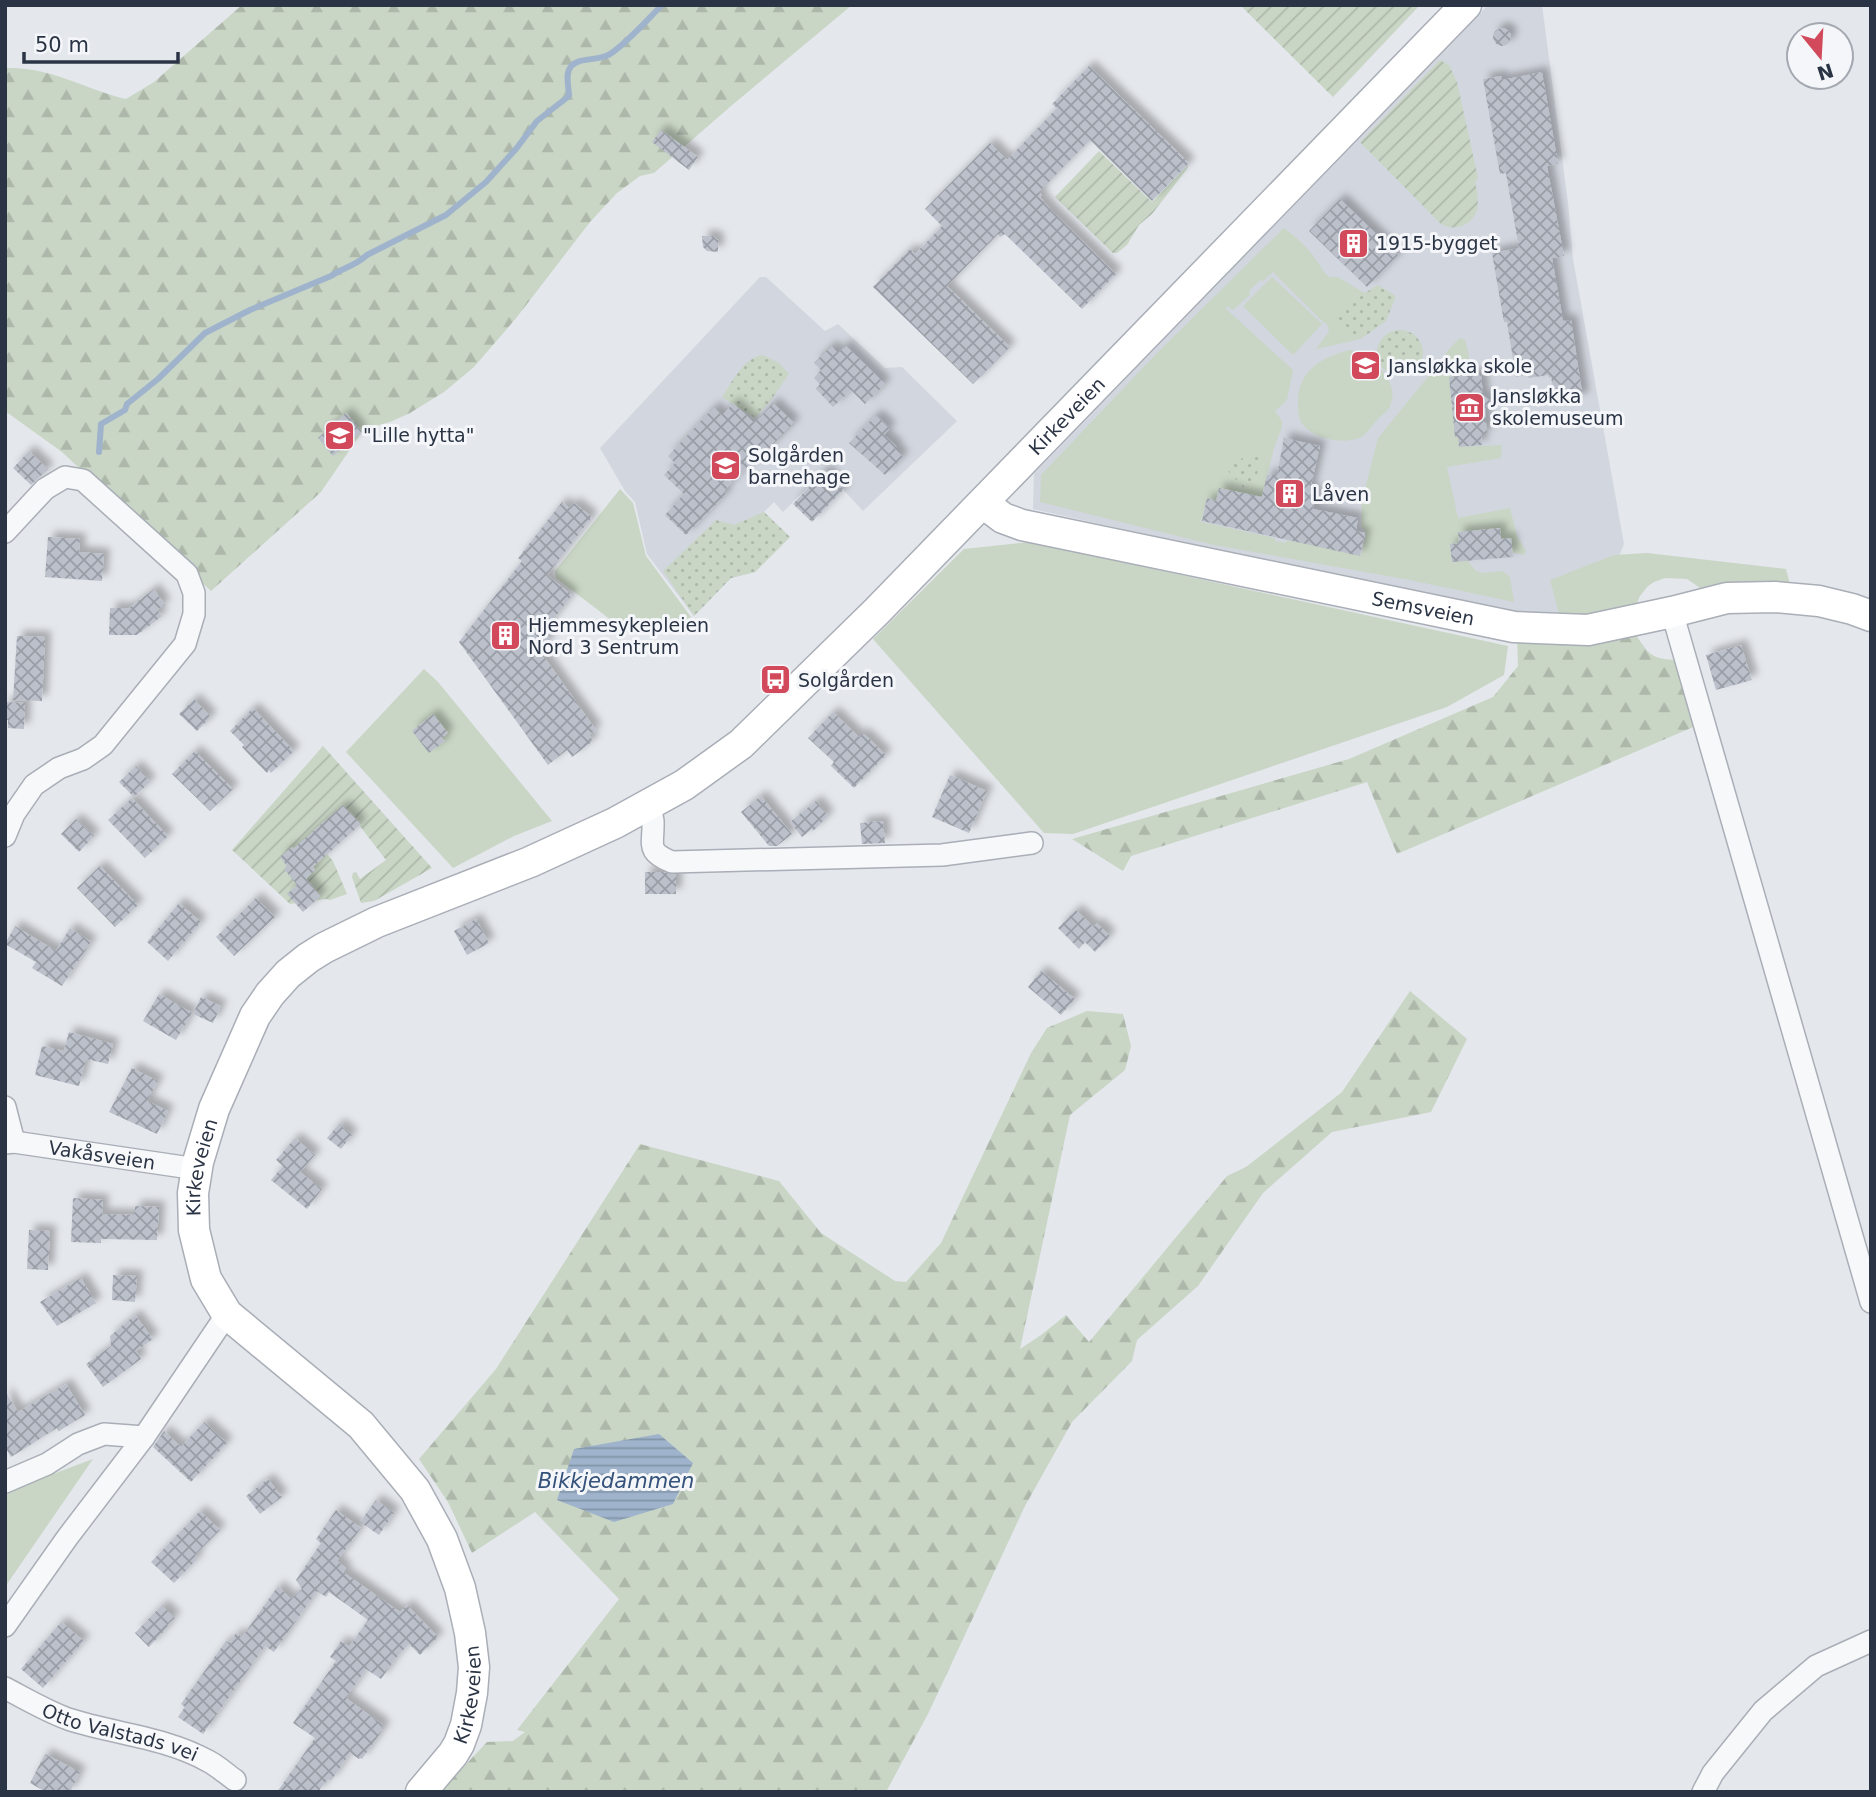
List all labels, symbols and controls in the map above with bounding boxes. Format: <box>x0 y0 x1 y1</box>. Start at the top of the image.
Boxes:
scale bar <box>24 21 178 65</box>
north arrow <box>1785 21 1855 91</box>
text: 50 m <box>35 33 89 57</box>
text: N <box>1814 59 1836 85</box>
building icon: 1915-bygget <box>1336 226 1370 260</box>
place label: 1915-bygget <box>1376 232 1498 254</box>
school or university icon: Jansløkka skole <box>1348 349 1382 383</box>
place label: Jansløkka skole <box>1387 355 1532 377</box>
street label: Kirkeveien <box>1024 373 1109 459</box>
place label: Jansløkka skolemuseum <box>1491 385 1624 429</box>
museum icon: Jansløkka skolemuseum <box>1452 390 1486 424</box>
school or university icon: "Lille hytta" <box>323 418 357 452</box>
place label: "Lille hytta" <box>363 424 474 446</box>
place label: Solgården barnehage <box>748 444 850 488</box>
school or university icon: Solgården barnehage <box>708 449 742 483</box>
building icon: Låven <box>1272 477 1306 511</box>
place label: Låven <box>1312 483 1369 505</box>
street label: Semsveien <box>1370 587 1476 630</box>
place label: Hjemmesykepleien Nord 3 Sentrum <box>528 614 709 658</box>
building icon: Hjemmesykepleien Nord 3 Sentrum <box>488 619 522 653</box>
bus stop icon: Solgården <box>758 663 792 697</box>
place label: Solgården <box>798 669 894 691</box>
street label: Kirkeveien <box>182 1116 222 1217</box>
street label: Vakåsveien <box>47 1136 157 1174</box>
water label: Bikkjedammen <box>538 1469 694 1493</box>
street label: Kirkeveien <box>449 1644 485 1747</box>
street label: Otto Valstads vei <box>39 1698 202 1765</box>

